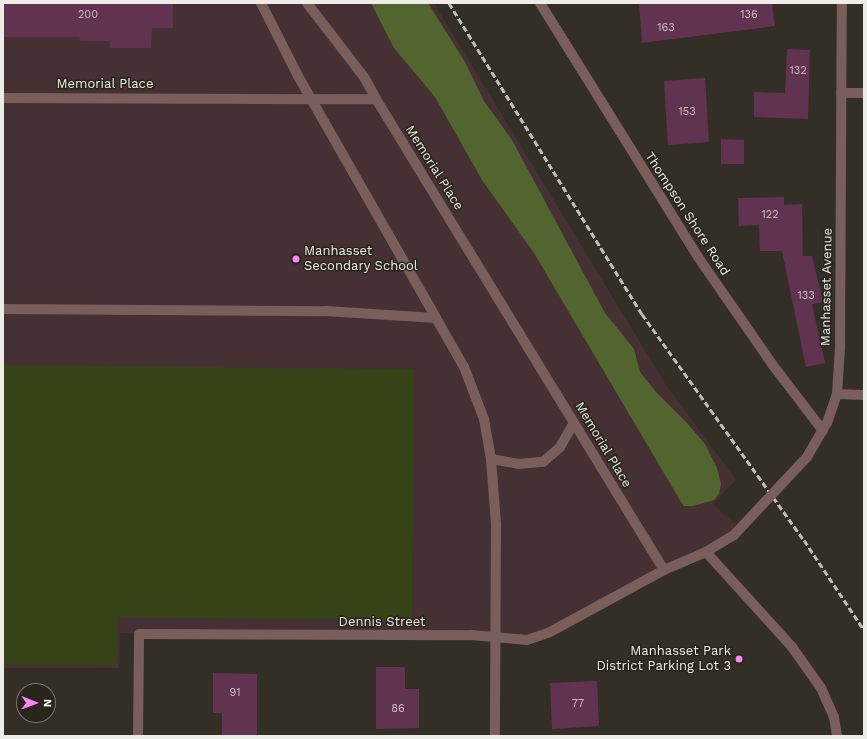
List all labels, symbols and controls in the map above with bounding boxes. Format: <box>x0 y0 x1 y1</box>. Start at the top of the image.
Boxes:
house number: 200 <box>78 8 98 22</box>
house number: 136 <box>740 8 758 22</box>
house number: 163 <box>657 21 675 35</box>
house number: 132 <box>789 64 807 78</box>
street label: Memorial Place <box>56 76 154 92</box>
house number: 153 <box>678 105 696 119</box>
street label: Memorial Place <box>402 123 466 213</box>
street label: Thompson Shore Road <box>641 149 733 279</box>
house number: 122 <box>761 208 779 222</box>
street label: Manhasset Avenue <box>818 228 836 346</box>
place label: Manhasset Secondary School <box>304 244 418 275</box>
marker: Manhasset Secondary School <box>291 254 301 264</box>
house number: 133 <box>797 289 815 303</box>
street label: Memorial Place <box>571 399 635 491</box>
street label: Dennis Street <box>339 614 425 630</box>
place label: Manhasset Park District Parking Lot 3 <box>596 644 731 675</box>
marker: Manhasset Park District Parking Lot 3 <box>734 654 744 664</box>
north arrow <box>16 683 56 723</box>
house number: 91 <box>229 686 241 700</box>
house number: 77 <box>572 697 584 711</box>
text: N <box>41 699 54 707</box>
house number: 86 <box>391 702 405 716</box>

